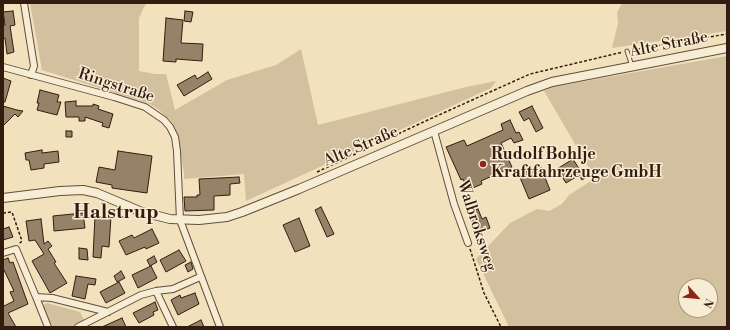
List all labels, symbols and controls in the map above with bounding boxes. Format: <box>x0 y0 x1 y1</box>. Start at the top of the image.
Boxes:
street label: Alte Straße <box>628 28 710 62</box>
street label: Ringstraße <box>75 65 157 107</box>
street label: Alte Straße <box>321 123 401 171</box>
place label: Rudolf Bohlje Kraftfahrzeuge GmbH <box>491 145 662 183</box>
marker: Rudolf Bohlje Kraftfahrzeuge GmbH <box>478 159 488 169</box>
street label: Walbroksweg <box>452 178 500 274</box>
district label: Halstrup <box>73 201 159 225</box>
north arrow <box>678 278 718 318</box>
text: N <box>700 296 716 310</box>

